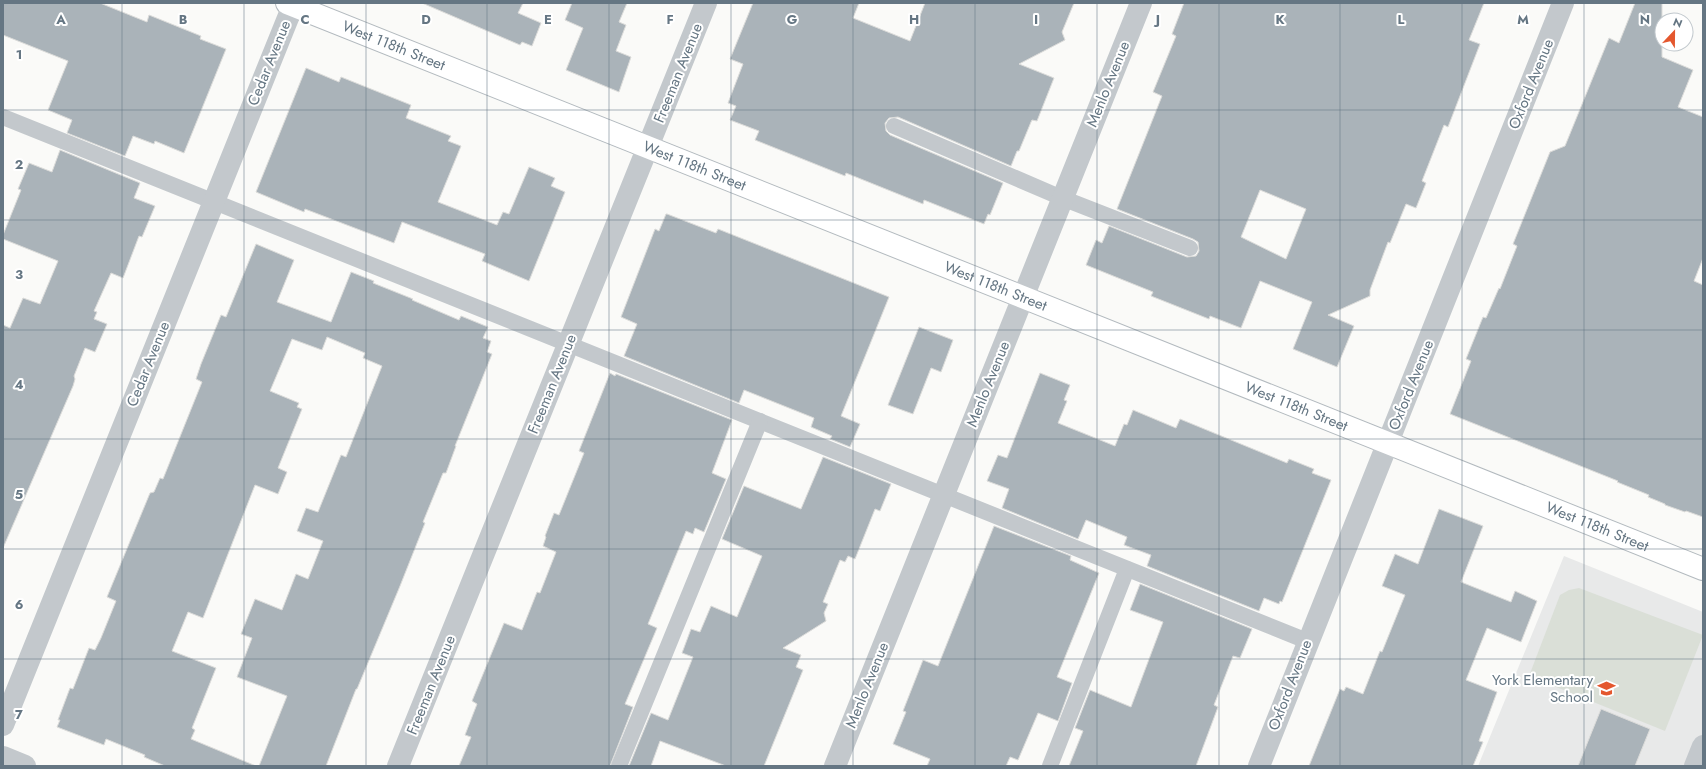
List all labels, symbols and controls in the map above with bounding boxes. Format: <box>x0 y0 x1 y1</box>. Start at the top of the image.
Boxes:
text: A <box>55 10 66 29</box>
text: B <box>179 10 188 29</box>
text: C <box>300 10 310 29</box>
text: D <box>421 10 431 29</box>
text: E <box>544 10 552 29</box>
text: G <box>787 10 798 29</box>
text: H <box>909 10 919 29</box>
text: I <box>1034 10 1038 29</box>
text: J <box>1153 10 1160 29</box>
text: K <box>1275 10 1285 29</box>
text: L <box>1398 10 1405 29</box>
text: M <box>1517 10 1529 29</box>
text: N <box>1640 10 1650 29</box>
north arrow <box>1654 12 1694 52</box>
text: N <box>1671 14 1685 32</box>
street label: West 118th Street <box>339 15 449 76</box>
street label: Cedar Avenue <box>242 17 296 109</box>
street label: Freeman Avenue <box>650 21 706 125</box>
street label: Oxford Avenue <box>1503 35 1559 132</box>
street label: Menlo Avenue <box>1081 38 1135 130</box>
text: 1 <box>16 45 22 64</box>
street label: West 118th Street <box>640 135 750 197</box>
text: 2 <box>15 155 23 174</box>
street label: West 118th Street <box>941 256 1051 317</box>
text: 3 <box>15 265 23 284</box>
street label: Cedar Avenue <box>121 318 175 410</box>
street label: Freeman Avenue <box>522 331 582 437</box>
street label: Oxford Avenue <box>1383 336 1439 433</box>
street label: Menlo Avenue <box>961 338 1015 430</box>
text: 4 <box>14 375 24 394</box>
street label: West 118th Street <box>1242 376 1351 437</box>
text: 5 <box>15 485 23 504</box>
street label: West 118th Street <box>1542 496 1652 557</box>
text: 6 <box>15 595 24 614</box>
street label: Freeman Avenue <box>401 632 461 738</box>
street label: Oxford Avenue <box>1263 636 1317 734</box>
street label: Menlo Avenue <box>840 639 894 731</box>
place label: York Elementary School <box>1492 669 1593 708</box>
school or university icon: York Elementary School <box>1596 679 1616 699</box>
text: 7 <box>15 705 23 724</box>

